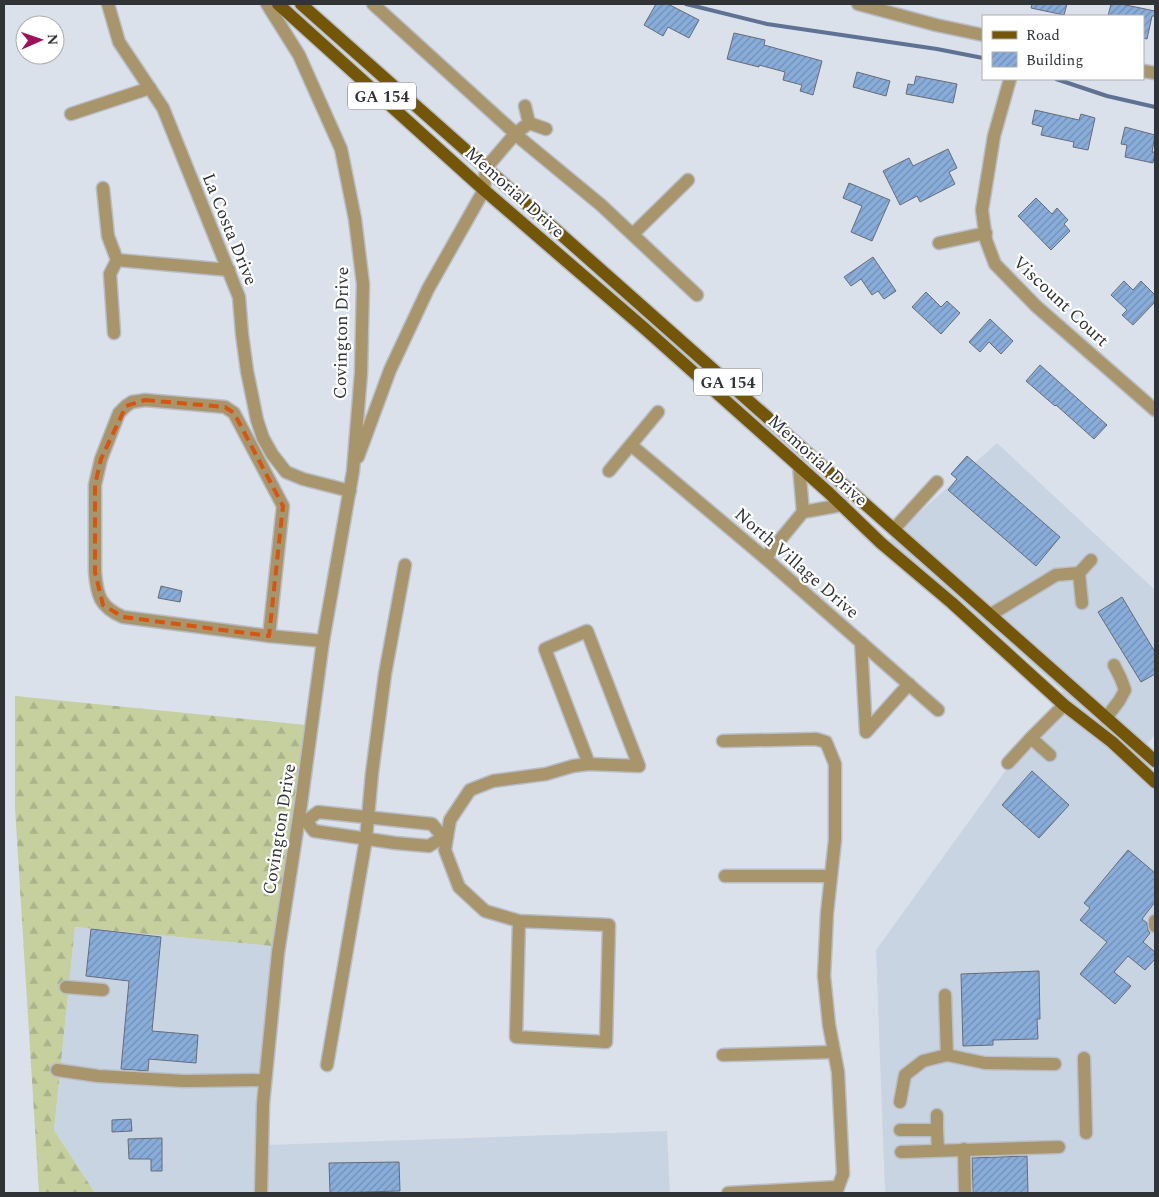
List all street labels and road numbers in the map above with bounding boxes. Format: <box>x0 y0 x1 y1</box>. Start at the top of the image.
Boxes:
road number: GA 154 <box>348 82 416 110</box>
street label: Memorial Drive <box>459 140 571 245</box>
street label: La Costa Drive <box>195 169 264 289</box>
street label: Viscount Court <box>1007 250 1115 353</box>
street label: Covington Drive <box>327 267 356 399</box>
road number: GA 154 <box>694 368 762 396</box>
street label: Memorial Drive <box>762 408 874 513</box>
street label: North Village Drive <box>728 501 865 625</box>
street label: Covington Drive <box>256 762 303 897</box>

